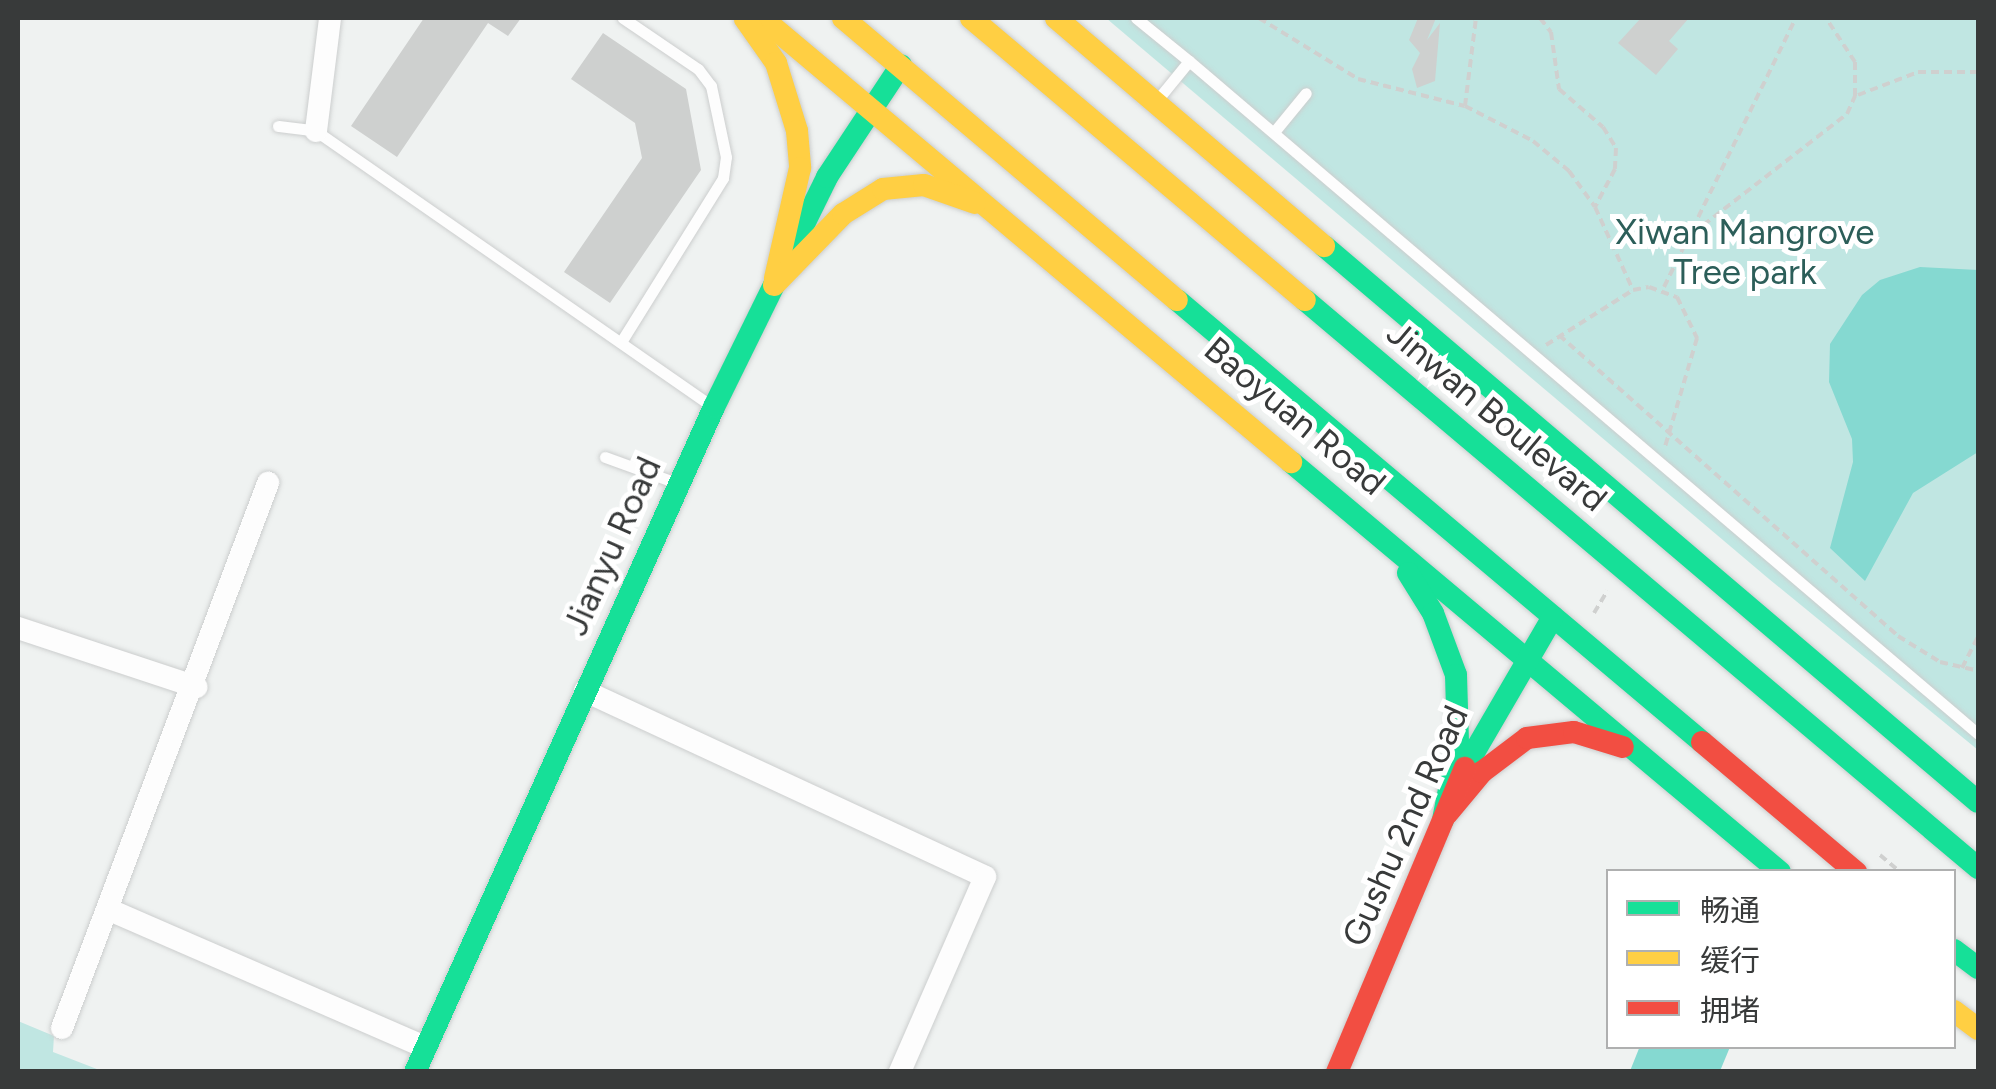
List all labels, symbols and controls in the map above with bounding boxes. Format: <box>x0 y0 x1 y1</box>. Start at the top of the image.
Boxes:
park label: Xiwan Mangrove Tree park <box>1616 211 1874 293</box>
street label: Jinwan Boulevard <box>1379 312 1615 520</box>
street label: Baoyuan Road <box>1196 328 1394 504</box>
street label: Jianyu Road <box>554 450 670 642</box>
street label: Gushu 2nd Road <box>1333 699 1477 953</box>
legend <box>1606 869 1956 1049</box>
text: 畅通 <box>1700 892 1760 929</box>
text: 缓行 <box>1700 942 1760 979</box>
text: 拥堵 <box>1700 992 1760 1029</box>

